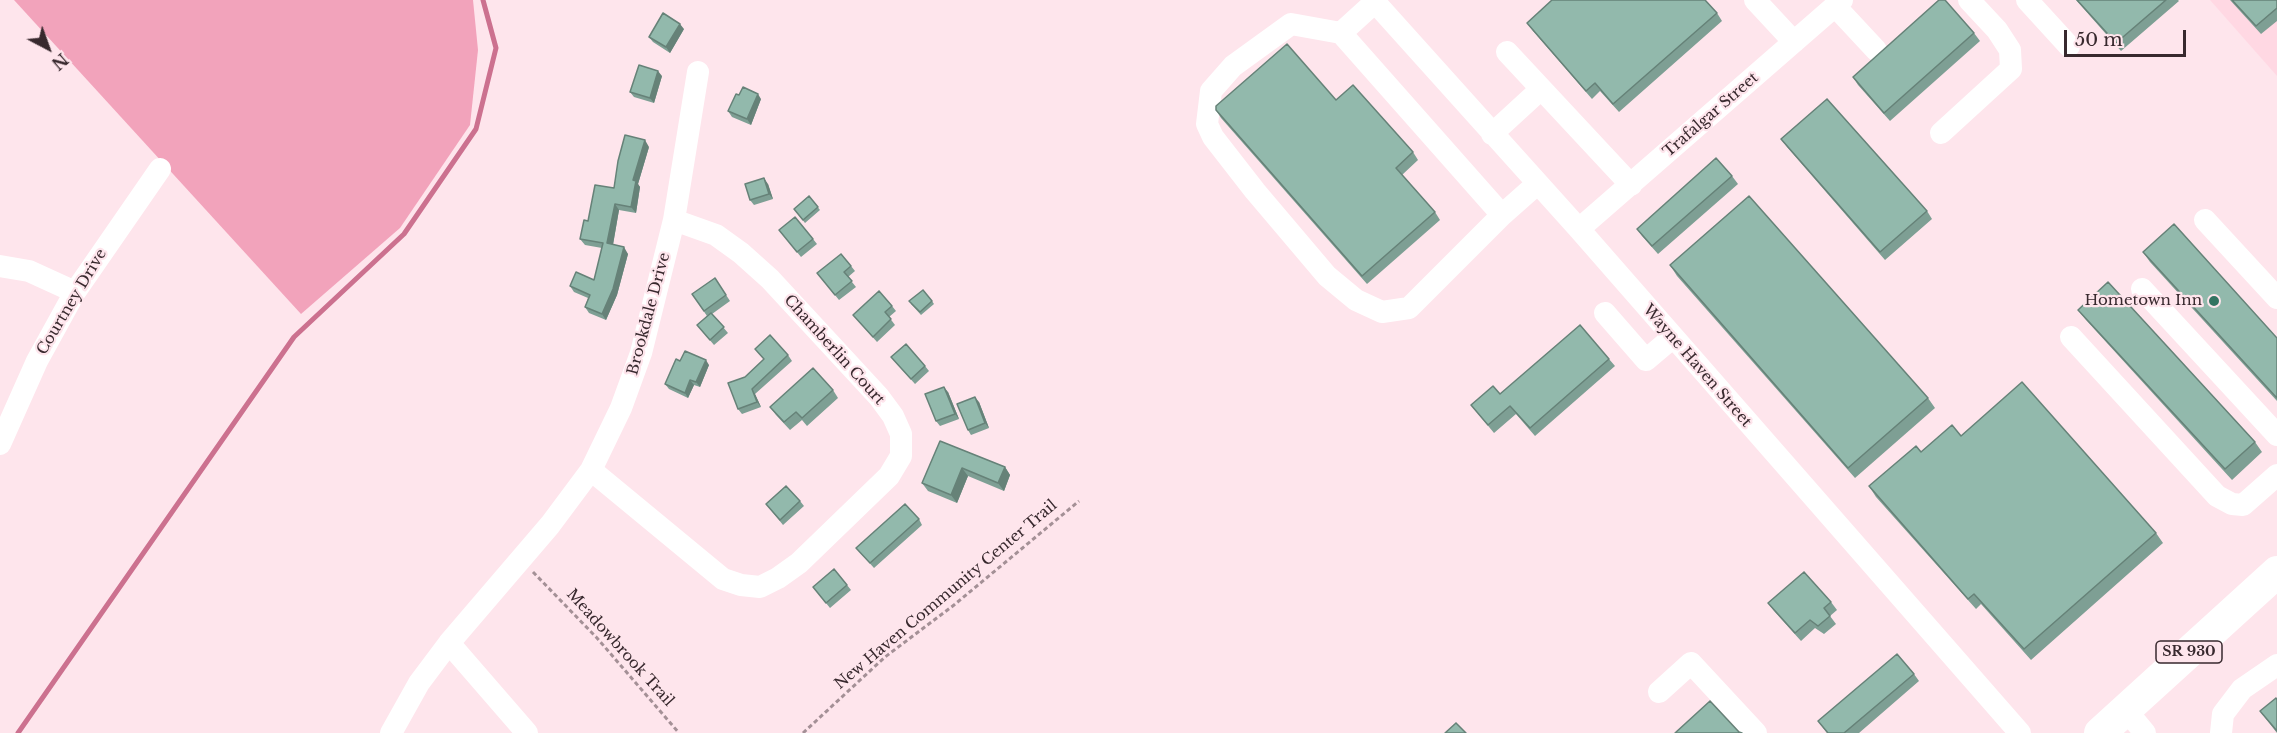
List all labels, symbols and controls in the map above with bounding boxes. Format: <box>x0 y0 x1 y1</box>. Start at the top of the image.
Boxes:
north arrow <box>18 18 78 78</box>
scale bar <box>2067 18 2188 56</box>
text: 50 m <box>2075 29 2123 51</box>
text: N <box>48 49 72 74</box>
street label: Trafalgar Street <box>1660 69 1762 161</box>
street label: Courtney Drive <box>33 246 111 358</box>
street label: Brookdale Drive <box>624 251 674 377</box>
street label: Chamberlin Court <box>780 291 888 409</box>
place label: Hometown Inn <box>2085 292 2202 310</box>
marker: Hometown Inn <box>2207 294 2221 308</box>
street label: Wayne Haven Street <box>1639 301 1755 431</box>
street label: New Haven Community Center Trail <box>831 497 1061 693</box>
street label: Meadowbrook Trail <box>563 586 677 710</box>
road number: SR 930 <box>2156 641 2222 663</box>

